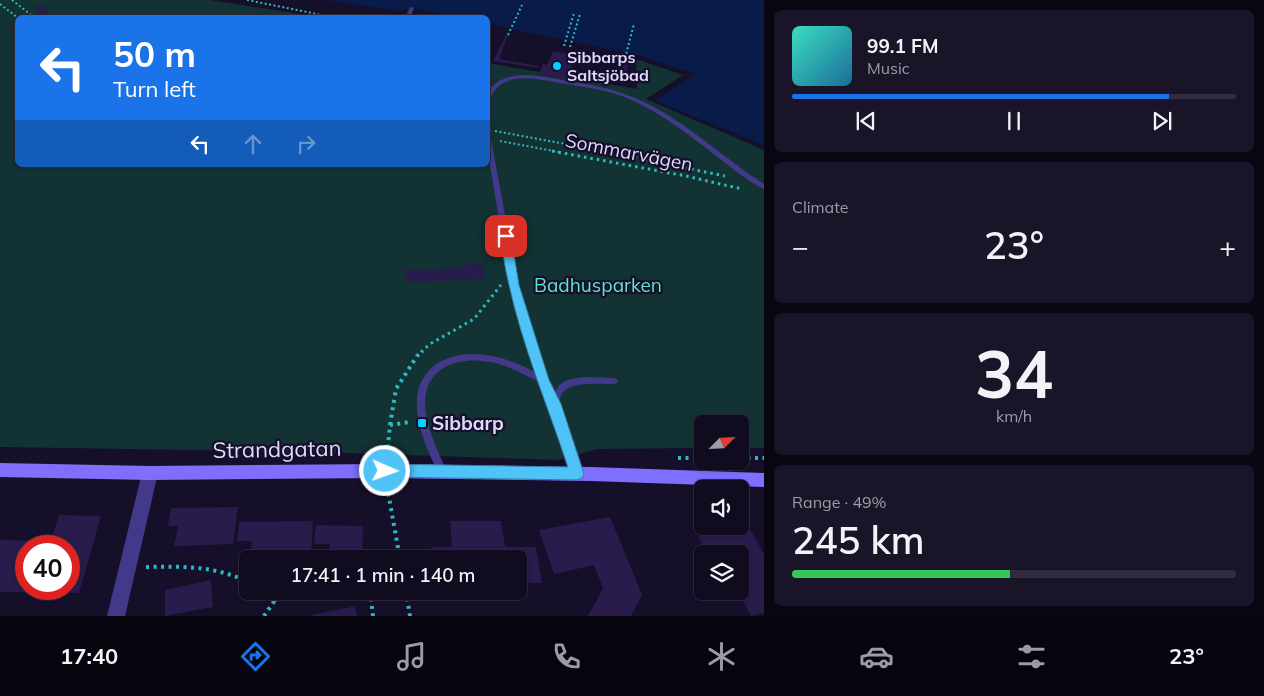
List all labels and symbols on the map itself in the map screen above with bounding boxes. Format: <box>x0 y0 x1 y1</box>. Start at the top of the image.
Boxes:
place label: Sibbarps Saltsjöbad <box>567 47 649 85</box>
marker: Sibbarps Saltsjöbad <box>551 60 563 72</box>
street label: Sommarvägen <box>563 128 695 176</box>
pin <box>485 215 527 257</box>
park label: Badhusparken <box>534 273 662 297</box>
place label: Sibbarp <box>432 411 504 435</box>
north arrow <box>694 415 749 470</box>
marker: Sibbarp <box>416 417 428 429</box>
street label: Strandgatan <box>212 434 342 464</box>
position arrow <box>358 444 410 496</box>
speed limit sign: 40 <box>15 535 80 600</box>

